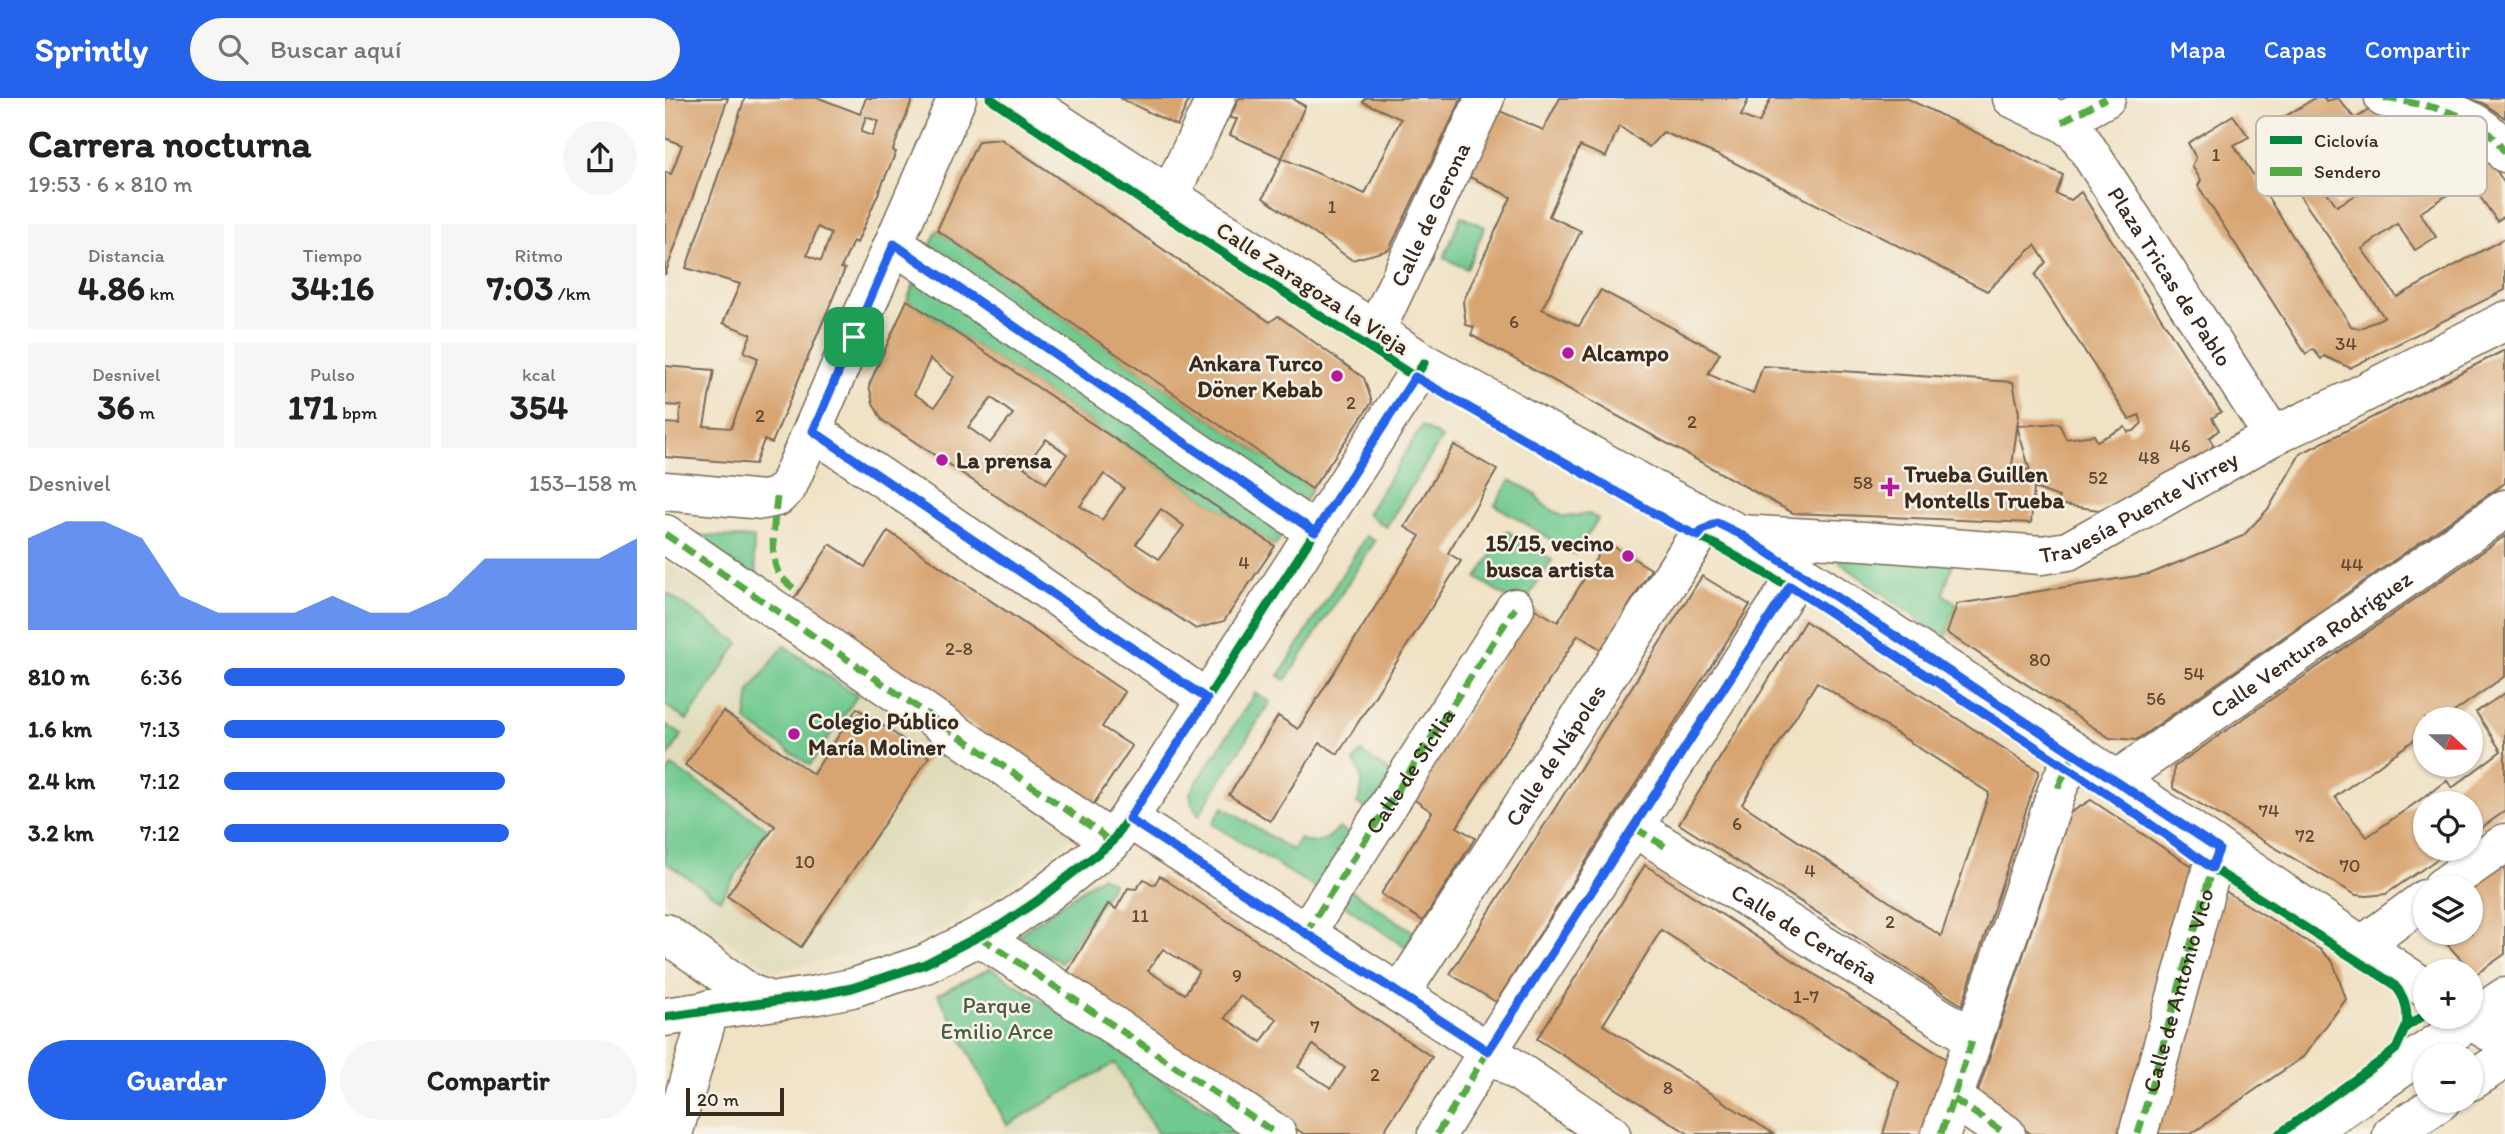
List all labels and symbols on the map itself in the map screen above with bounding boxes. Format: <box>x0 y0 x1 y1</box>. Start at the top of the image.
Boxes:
legend <box>2256 116 2487 196</box>
text: Ciclovía <box>2314 129 2379 152</box>
street label: Calle de Gerona <box>1384 137 1476 291</box>
house number: 1 <box>2212 143 2221 166</box>
text: Sendero <box>2314 160 2381 183</box>
street label: Plaza Tricas de Pablo <box>2101 181 2238 372</box>
house number: 1 <box>1328 195 1337 218</box>
street label: Calle Zaragoza la Vieja <box>1211 215 1415 361</box>
pin <box>824 307 884 367</box>
house number: 6 <box>1509 310 1519 333</box>
house number: 34 <box>2335 332 2357 355</box>
place label: Alcampo <box>1581 339 1669 367</box>
marker: Alcampo <box>1560 345 1576 361</box>
place label: Ankara Turco Döner Kebab <box>1188 349 1323 403</box>
marker: Ankara Turco Döner Kebab <box>1329 368 1345 384</box>
house number: 2 <box>1346 391 1356 414</box>
house number: 2 <box>755 404 765 427</box>
house number: 2 <box>1687 410 1697 433</box>
house number: 46 <box>2169 434 2191 457</box>
street label: Travesía Puente Virrey <box>2037 444 2243 569</box>
place label: La prensa <box>956 446 1053 474</box>
house number: 48 <box>2138 446 2160 469</box>
marker: La prensa <box>934 452 950 468</box>
place label: Trueba Guillen Montells Trueba <box>1903 460 2065 514</box>
house number: 52 <box>2088 466 2108 489</box>
house number: 58 <box>1853 471 1873 494</box>
marker: Trueba Guillen Montells Trueba <box>1882 479 1898 495</box>
place label: 15/15, vecino busca artista <box>1485 529 1615 583</box>
marker: 15/15, vecino busca artista <box>1620 548 1636 564</box>
house number: 4 <box>1238 551 1250 574</box>
house number: 44 <box>2341 553 2363 576</box>
street label: Calle Ventura Rodríguez <box>2205 564 2418 724</box>
house number: 2-8 <box>945 637 973 660</box>
house number: 80 <box>2029 648 2051 671</box>
house number: 54 <box>2183 662 2205 685</box>
street label: Calle de Nápoles <box>1499 679 1612 831</box>
house number: 56 <box>2146 687 2166 710</box>
street label: Calle de Sicilia <box>1359 703 1461 839</box>
place label: Colegio Público María Moliner <box>808 707 959 761</box>
north arrow <box>2413 707 2483 777</box>
marker: Colegio Público María Moliner <box>786 726 802 742</box>
house number: 74 <box>2259 799 2279 822</box>
house number: 6 <box>1732 812 1742 835</box>
house number: 72 <box>2295 824 2315 847</box>
house number: 10 <box>795 850 815 873</box>
house number: 70 <box>2339 854 2361 877</box>
house number: 4 <box>1804 859 1816 882</box>
street label: Calle de Cerdeña <box>1726 877 1884 990</box>
street label: Calle de Antonio Vico <box>2136 885 2220 1096</box>
house number: 11 <box>1131 904 1149 927</box>
house number: 2 <box>1885 910 1895 933</box>
house number: 9 <box>1232 964 1242 987</box>
house number: 1-7 <box>1793 985 1819 1008</box>
park label: Parque Emilio Arce <box>941 991 1053 1045</box>
house number: 7 <box>1310 1015 1320 1038</box>
house number: 2 <box>1370 1063 1380 1086</box>
house number: 8 <box>1663 1076 1673 1099</box>
scale bar <box>686 1085 784 1117</box>

